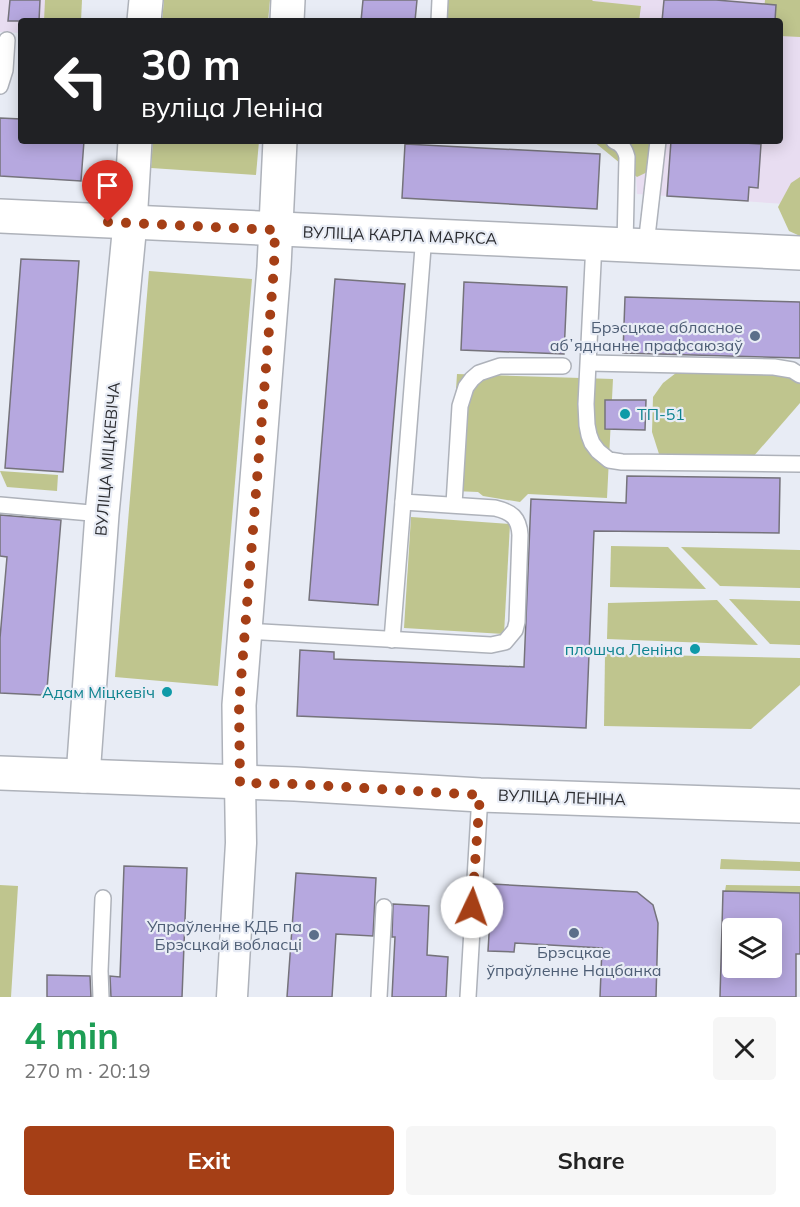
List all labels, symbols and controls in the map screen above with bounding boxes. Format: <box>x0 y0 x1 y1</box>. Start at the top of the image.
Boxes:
text: 30 m <box>141 38 241 91</box>
icon: left <box>42 42 120 120</box>
text: вуліца Леніна <box>141 90 323 124</box>
pin <box>82 160 133 222</box>
icon: arrive <box>91 169 124 202</box>
street label: ВУЛІЦА КАРЛА МАРКСА <box>302 222 498 248</box>
place label: Брэсцкае абласное абʼяднанне прафсаюзаў <box>550 317 743 355</box>
marker: Брэсцкае абласное абʼяднанне прафсаюзаў <box>748 329 762 343</box>
street label: ВУЛІЦА МІЦКЕВІЧА <box>90 381 124 537</box>
place label: ТП-51 <box>637 404 685 424</box>
marker: ТП-51 <box>618 407 632 421</box>
place label: плошча Леніна <box>565 639 683 659</box>
marker: плошча Леніна <box>688 642 702 656</box>
place label: Адам Міцкевіч <box>42 682 155 702</box>
marker: Адам Міцкевіч <box>160 685 174 699</box>
street label: ВУЛІЦА ЛЕНІНА <box>498 785 627 809</box>
position arrow <box>440 875 504 939</box>
place label: Упраўленне КДБ па Брэсцкай вобласці <box>146 916 302 954</box>
map controls <box>722 918 782 978</box>
button: layers <box>722 918 782 978</box>
marker: Брэсцкае ўпраўленне Нацбанка <box>567 926 581 940</box>
marker: Упраўленне КДБ па Брэсцкай вобласці <box>307 928 321 942</box>
place label: Брэсцкае ўпраўленне Нацбанка <box>486 942 662 980</box>
text: 4 min <box>24 1013 119 1058</box>
button: close <box>713 1017 776 1080</box>
text: 270 m · 20:19 <box>24 1058 150 1083</box>
button: Exit <box>24 1126 394 1195</box>
button: Share <box>406 1126 776 1195</box>

